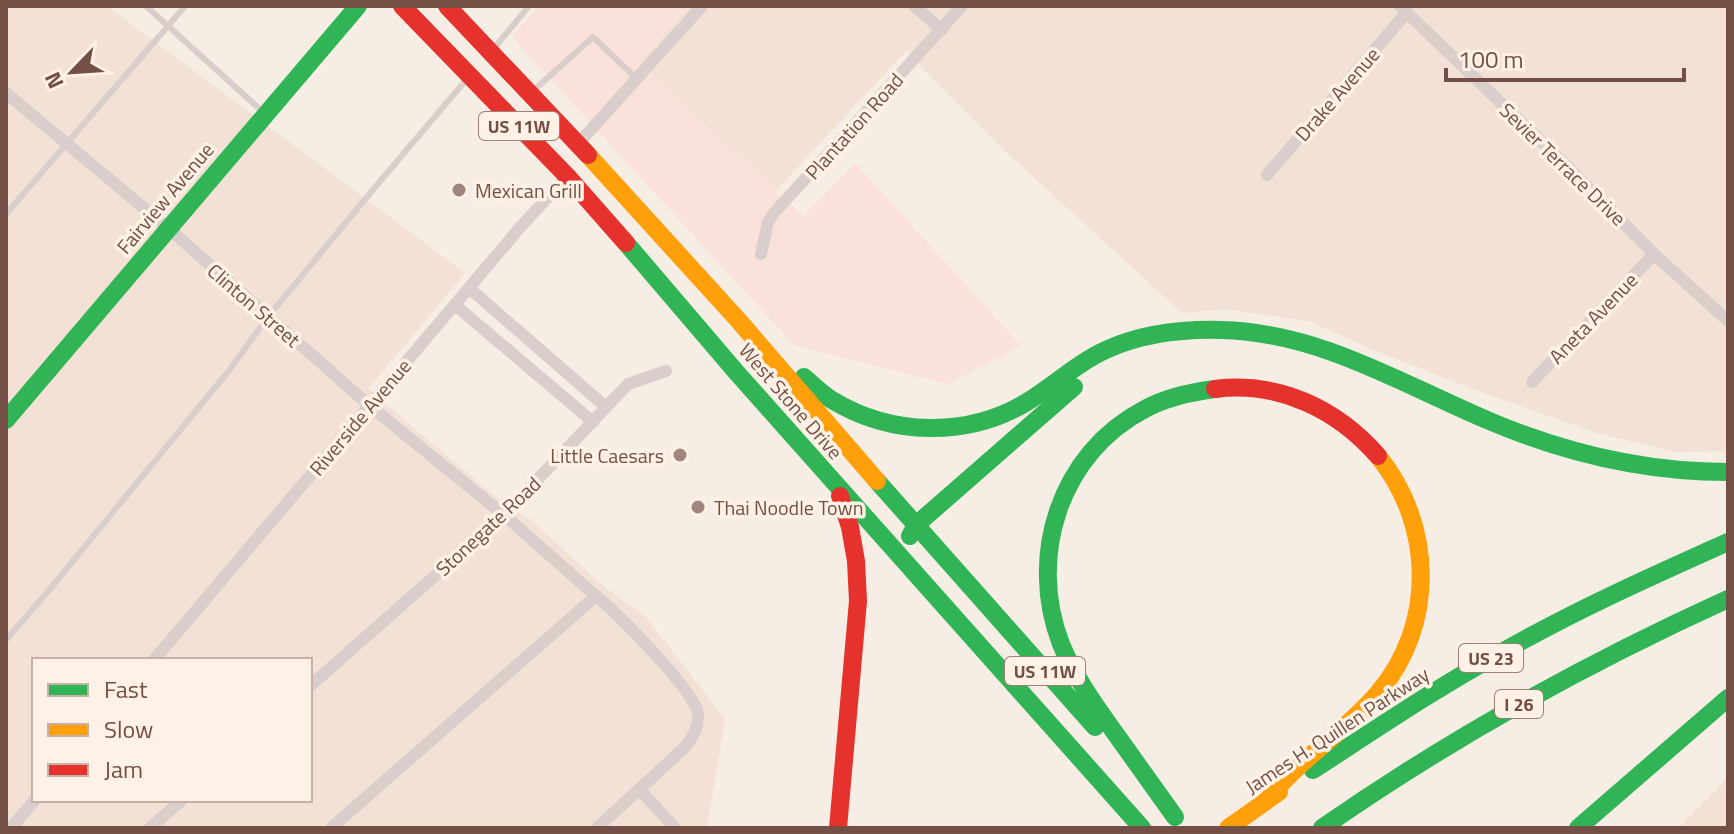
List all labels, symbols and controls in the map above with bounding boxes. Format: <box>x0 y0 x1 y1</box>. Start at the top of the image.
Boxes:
north arrow <box>32 32 112 112</box>
scale bar <box>1446 32 1684 82</box>
street label: Drake Avenue <box>1287 40 1387 148</box>
text: 100 m <box>1458 41 1524 77</box>
text: N <box>35 66 73 95</box>
street label: Plantation Road <box>797 66 911 186</box>
street label: Sevier Terrace Drive <box>1493 95 1633 233</box>
road number: US 11W <box>479 112 559 140</box>
street label: Fairview Avenue <box>109 135 221 261</box>
place label: Mexican Grill <box>475 175 582 206</box>
marker: Mexican Grill <box>450 181 468 199</box>
street label: Clinton Street <box>200 256 308 354</box>
street label: Aneta Avenue <box>1541 265 1645 371</box>
street label: West Stone Drive <box>732 336 850 466</box>
street label: Riverside Avenue <box>302 352 418 482</box>
place label: Little Caesars <box>550 440 664 471</box>
marker: Little Caesars <box>671 446 689 464</box>
street label: Stonegate Road <box>428 469 548 583</box>
place label: Thai Noodle Town <box>714 492 863 523</box>
marker: Thai Noodle Town <box>689 498 707 516</box>
road number: US 23 <box>1459 644 1523 672</box>
road number: US 11W <box>1005 657 1085 685</box>
legend <box>32 658 312 802</box>
street label: James H. Quillen Parkway <box>1239 658 1436 801</box>
text: Fast <box>104 671 148 707</box>
road number: I 26 <box>1495 690 1543 718</box>
text: Slow <box>104 711 153 747</box>
text: Jam <box>104 751 143 787</box>

